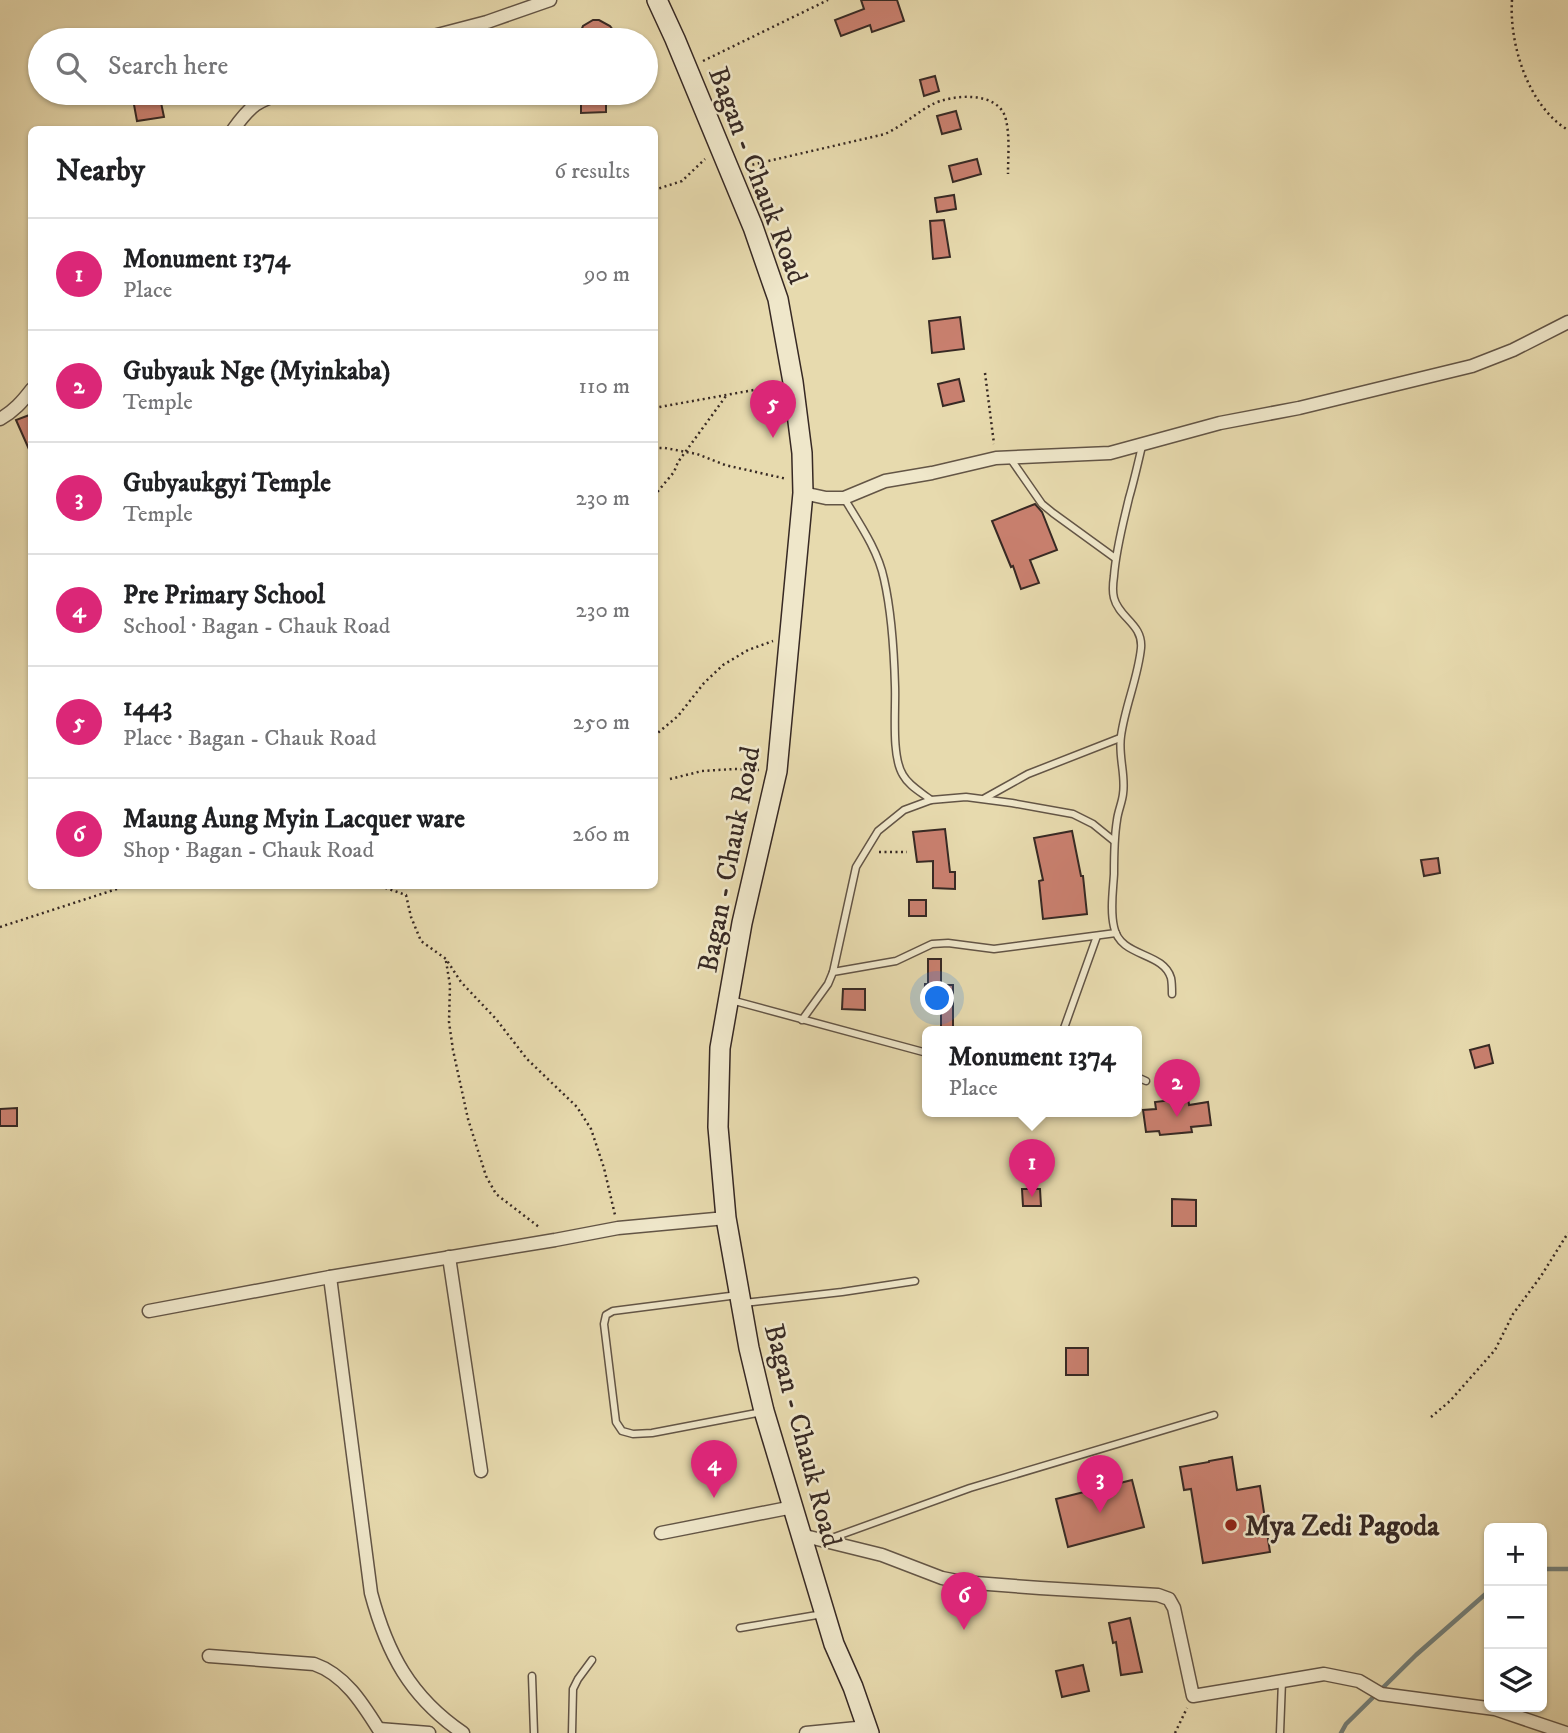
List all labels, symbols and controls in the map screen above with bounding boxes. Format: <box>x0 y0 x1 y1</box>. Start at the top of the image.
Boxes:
search box <box>28 28 658 105</box>
icon: search <box>52 48 90 86</box>
text: Search here <box>108 50 228 83</box>
street label: Bagan - Chauk Road <box>700 62 815 289</box>
text: Nearby <box>56 153 145 190</box>
text: 6 results <box>554 157 630 186</box>
text: Monument 1374 <box>123 243 290 276</box>
text: 1 <box>75 260 83 289</box>
text: 90 m <box>584 260 630 289</box>
text: Place <box>123 276 172 305</box>
text: Gubyauk Nge (Myinkaba) <box>123 355 390 388</box>
text: 2 <box>73 372 85 401</box>
text: 110 m <box>579 372 630 401</box>
pin: 5 <box>750 380 796 438</box>
text: Temple <box>123 388 193 417</box>
text: Gubyaukgyi Temple <box>123 467 331 500</box>
text: 3 <box>75 484 83 513</box>
text: 230 m <box>576 484 630 513</box>
text: Temple <box>123 500 193 529</box>
text: Pre Primary School <box>123 579 325 612</box>
text: 4 <box>72 596 86 625</box>
text: 230 m <box>576 596 630 625</box>
text: School · Bagan - Chauk Road <box>123 612 390 641</box>
text: 1443 <box>123 691 172 724</box>
text: 5 <box>73 708 85 737</box>
text: 250 m <box>573 708 630 737</box>
text: Place · Bagan - Chauk Road <box>123 724 376 753</box>
street label: Bagan - Chauk Road <box>690 743 769 975</box>
text: Maung Aung Myin Lacquer ware <box>123 803 465 836</box>
text: 6 <box>73 820 85 849</box>
text: 260 m <box>572 820 630 849</box>
text: Shop · Bagan - Chauk Road <box>123 836 374 865</box>
your location <box>920 981 954 1015</box>
popup <box>922 1026 1142 1117</box>
text: Monument 1374 <box>948 1041 1116 1074</box>
pin: 2 <box>1154 1059 1200 1117</box>
text: Place <box>948 1074 998 1103</box>
pin: 1 <box>1009 1139 1055 1197</box>
street label: Bagan - Chauk Road <box>756 1320 849 1551</box>
pin: 4 <box>691 1440 737 1498</box>
pin: 3 <box>1077 1455 1123 1513</box>
place label: Mya Zedi Pagoda <box>1245 1509 1440 1544</box>
marker: Mya Zedi Pagoda <box>1223 1517 1239 1533</box>
map controls <box>1484 1523 1547 1712</box>
button: + <box>1484 1523 1547 1586</box>
pin: 6 <box>941 1572 987 1630</box>
button: − <box>1484 1586 1547 1649</box>
button: layers <box>1484 1649 1547 1712</box>

